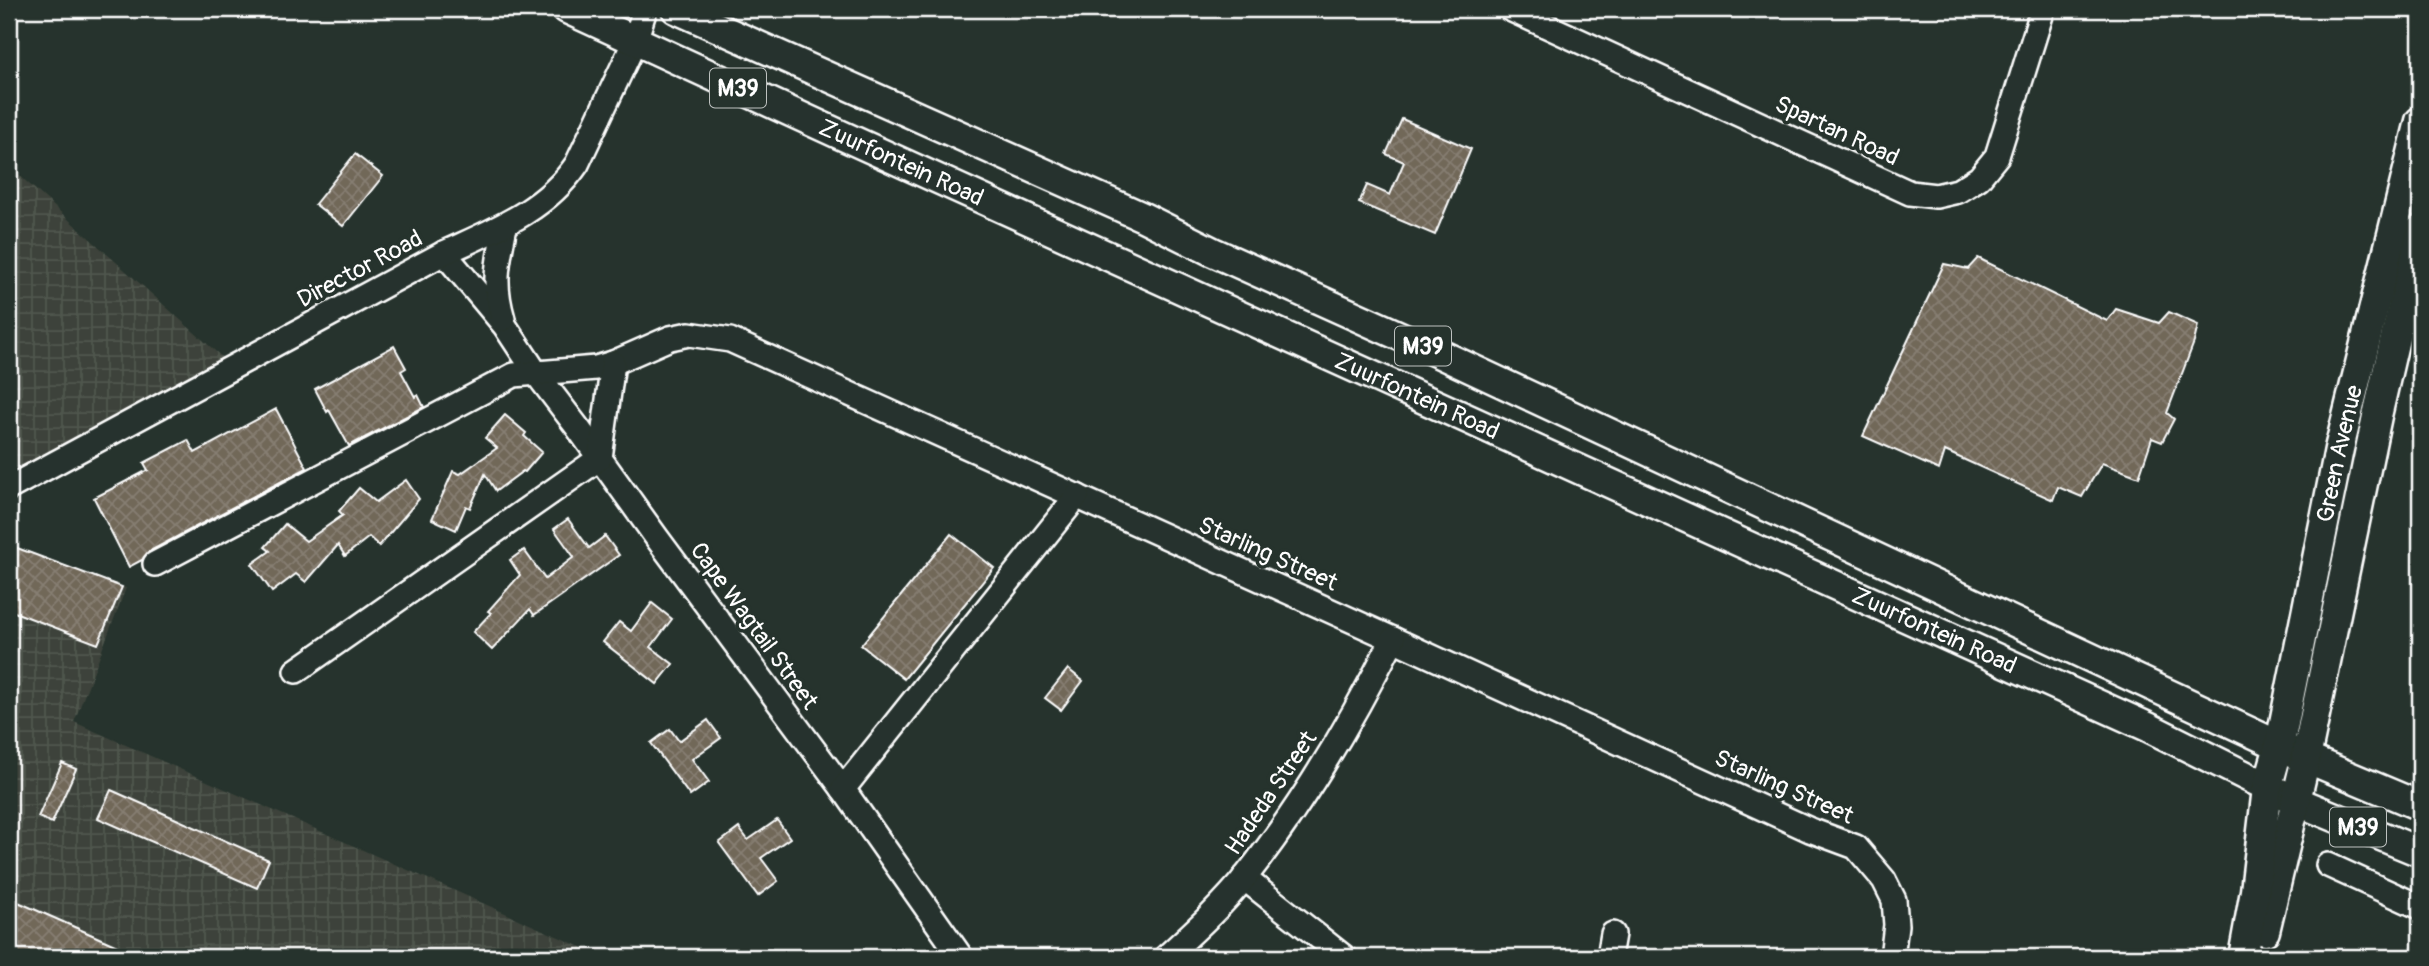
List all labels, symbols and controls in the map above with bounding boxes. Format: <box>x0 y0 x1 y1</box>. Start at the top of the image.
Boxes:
road number: M39 <box>710 68 766 108</box>
street label: Spartan Road <box>1770 90 1904 172</box>
street label: Zuurfontein Road <box>815 112 988 212</box>
street label: Director Road <box>292 224 428 314</box>
road number: M39 <box>1395 326 1451 366</box>
street label: Zuurfontein Road <box>1330 346 1504 446</box>
street label: Green Avenue <box>2310 382 2369 525</box>
street label: Starling Street <box>1194 510 1342 598</box>
street label: Cape Wagtail Street <box>684 537 824 715</box>
street label: Zuurfontein Road <box>1848 580 2021 680</box>
street label: Hadeda Street <box>1219 725 1323 861</box>
street label: Starling Street <box>1710 743 1858 831</box>
road number: M39 <box>2330 807 2386 846</box>

